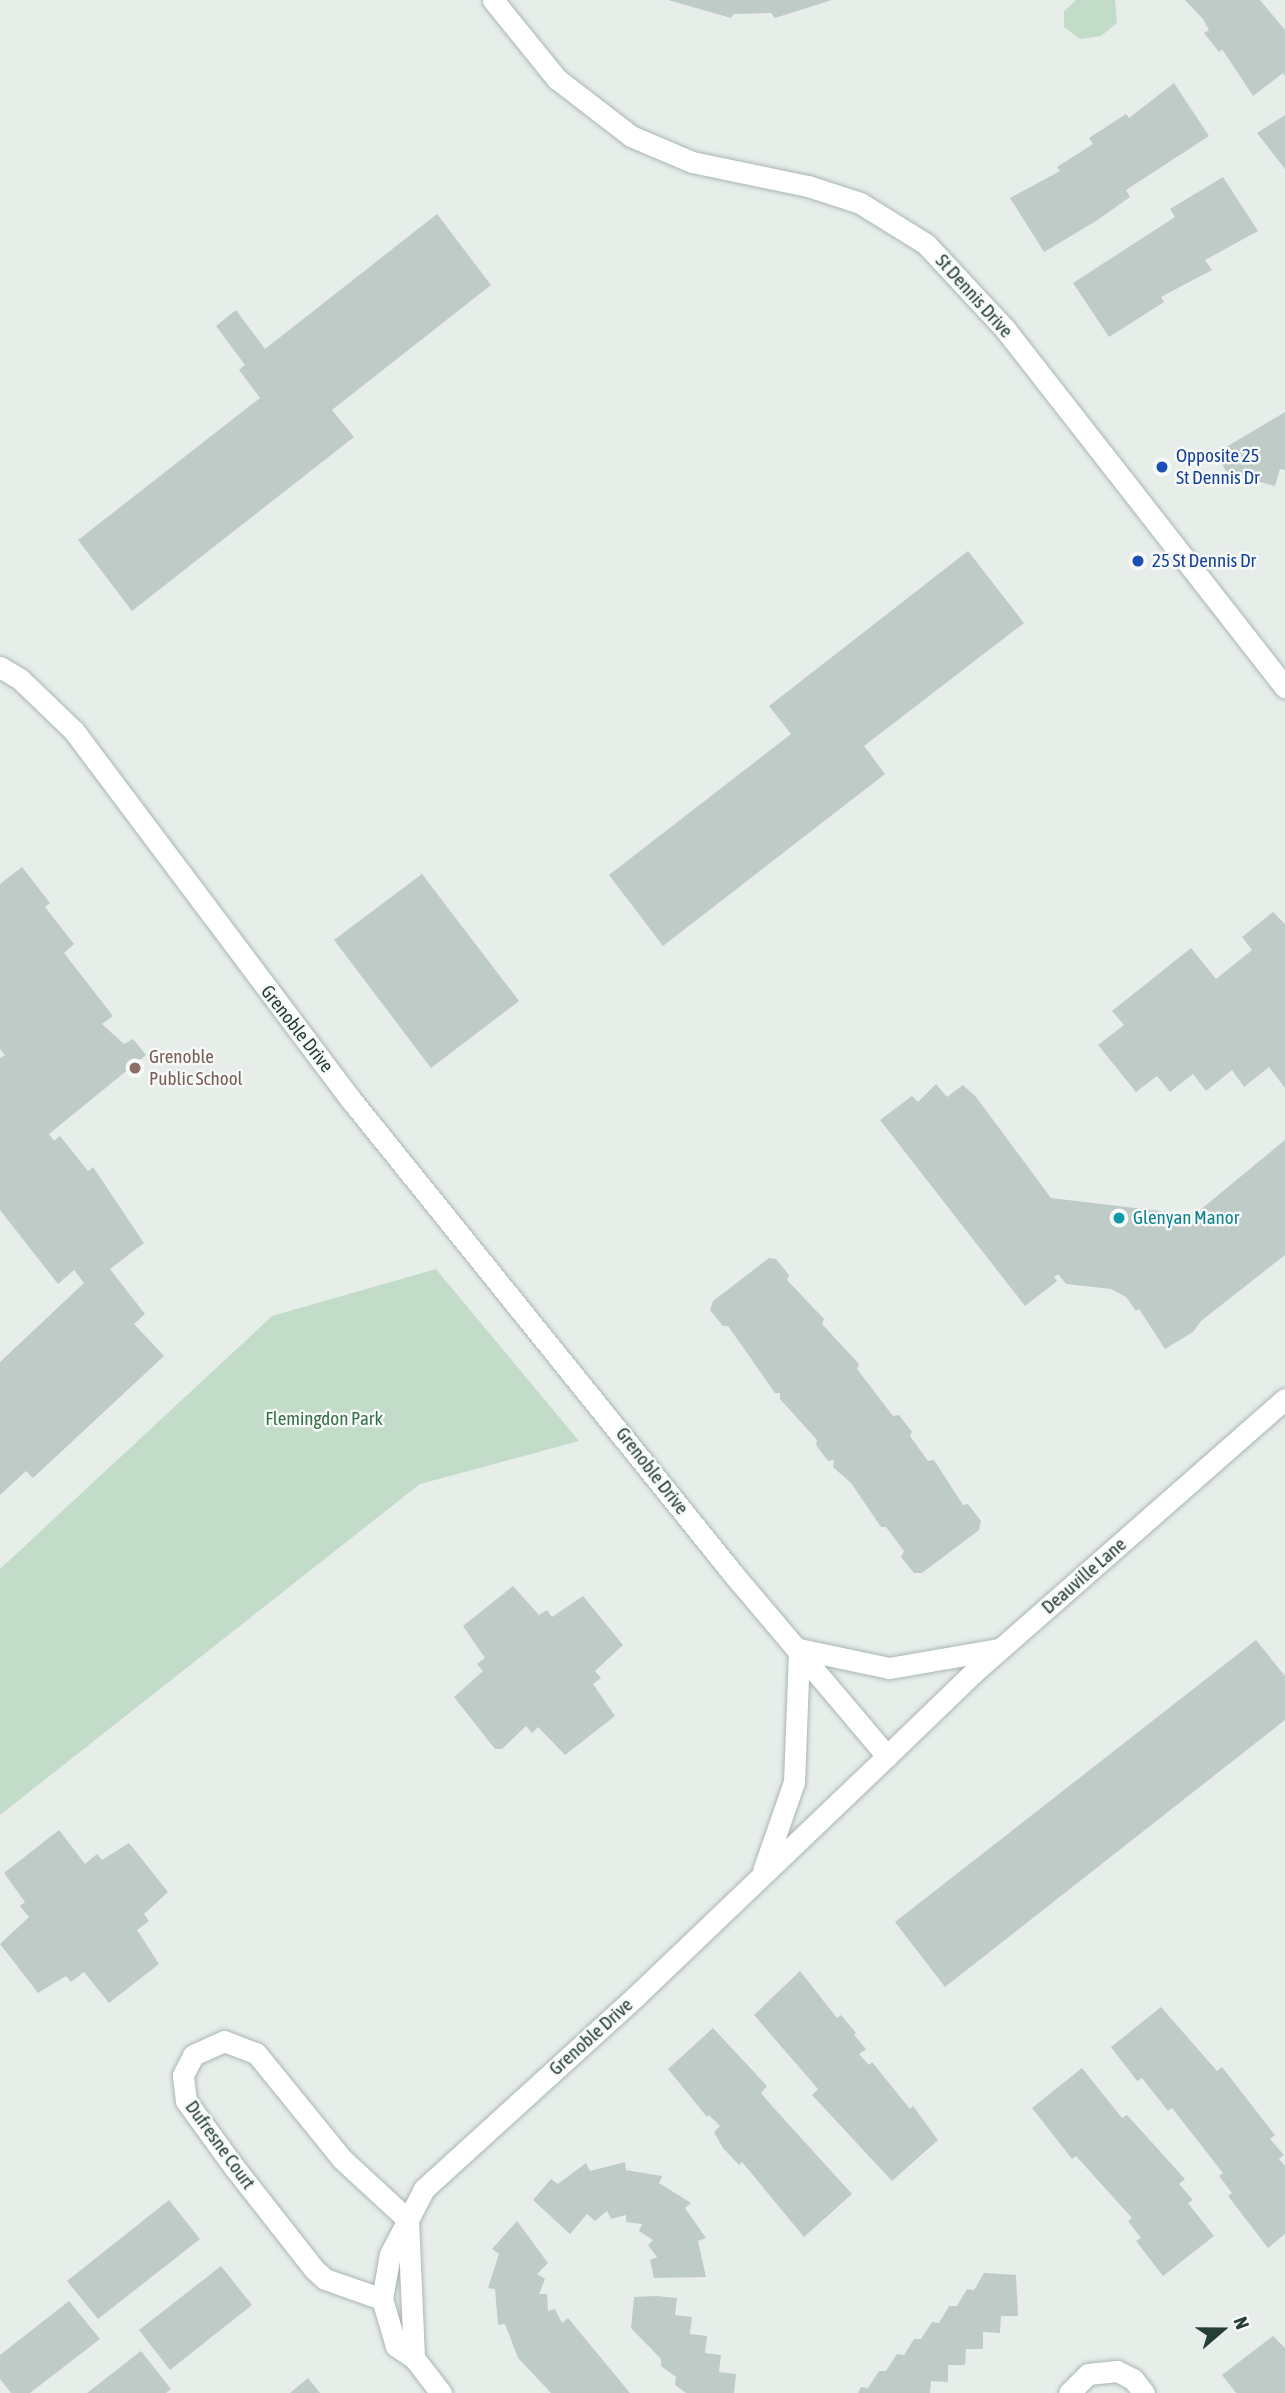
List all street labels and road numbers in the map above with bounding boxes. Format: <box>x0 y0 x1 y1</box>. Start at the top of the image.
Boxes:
street label: St Dennis Drive <box>931 250 1017 342</box>
street label: Grenoble Drive <box>256 981 338 1077</box>
street label: Grenoble Drive <box>611 1423 693 1519</box>
street label: Deauville Lane <box>1037 1533 1131 1619</box>
street label: Grenoble Drive <box>545 1994 637 2080</box>
street label: Dufresne Court <box>180 2096 260 2194</box>

